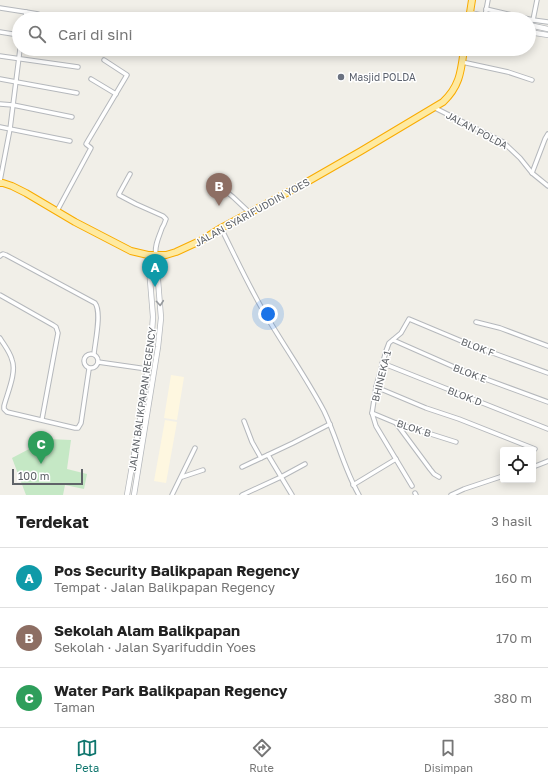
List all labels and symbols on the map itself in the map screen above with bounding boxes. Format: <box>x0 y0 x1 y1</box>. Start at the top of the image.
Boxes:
place label: Masjid POLDA <box>349 71 416 83</box>
marker: Masjid POLDA <box>336 72 346 82</box>
street label: JALAN POLDA <box>444 109 510 151</box>
pin: B <box>206 173 232 206</box>
street label: JALAN SYARIFUDDIN YOES <box>192 175 312 249</box>
pin: A <box>142 254 168 287</box>
one-way arrow <box>156 300 165 306</box>
your location <box>258 304 278 324</box>
street label: JALAN BALIKPAPAN REGENCY <box>126 326 158 472</box>
street label: BLOK F <box>460 335 496 359</box>
street label: BHINEKA 1 <box>369 349 393 403</box>
street label: BLOK E <box>452 361 488 385</box>
street label: BLOK D <box>446 384 484 408</box>
street label: BLOK B <box>395 417 433 439</box>
pin: C <box>28 431 54 464</box>
scale bar <box>12 467 83 486</box>

